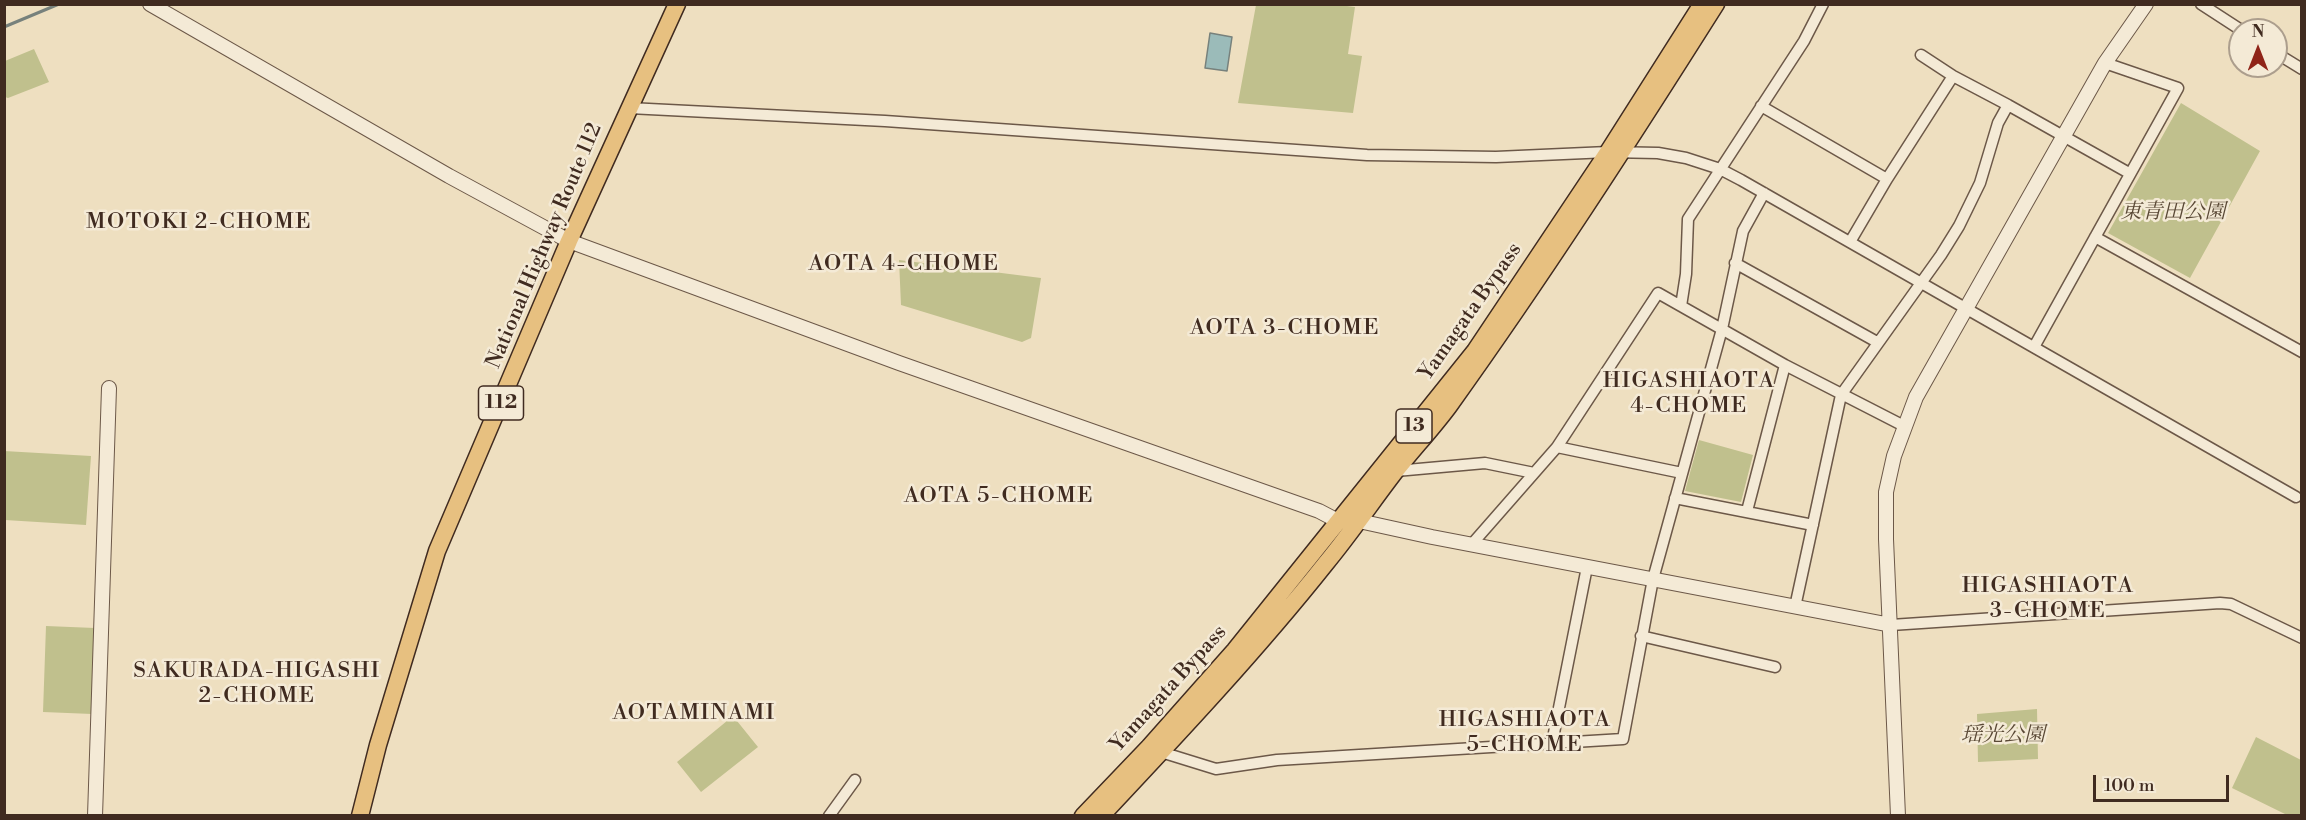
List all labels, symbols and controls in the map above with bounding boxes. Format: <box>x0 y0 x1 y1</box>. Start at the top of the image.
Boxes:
north arrow <box>2228 18 2288 78</box>
text: N <box>2252 22 2264 42</box>
street label: National Highway Route 112 <box>482 120 608 372</box>
park label: 東青田公園 <box>2121 200 2225 226</box>
district label: MOTOKI 2-CHOME <box>86 210 312 236</box>
street label: Yamagata Bypass <box>1414 238 1528 386</box>
district label: AOTA 4-CHOME <box>809 252 999 278</box>
district label: AOTA 3-CHOME <box>1190 316 1380 342</box>
district label: HIGASHIAOTA 4-CHOME <box>1603 369 1775 420</box>
road number: 112 <box>478 386 524 420</box>
road number: 13 <box>1396 409 1432 443</box>
district label: AOTA 5-CHOME <box>904 484 1094 510</box>
district label: HIGASHIAOTA 3-CHOME <box>1962 574 2134 626</box>
street label: Yamagata Bypass <box>1105 620 1233 758</box>
district label: SAKURADA-HIGASHI 2-CHOME <box>133 659 381 710</box>
district label: AOTAMINAMI <box>612 701 776 727</box>
district label: HIGASHIAOTA 5-CHOME <box>1439 708 1611 760</box>
park label: 瑶光公園 <box>1961 723 2045 749</box>
scale bar <box>2096 763 2232 801</box>
text: 100 m <box>2104 774 2155 797</box>

